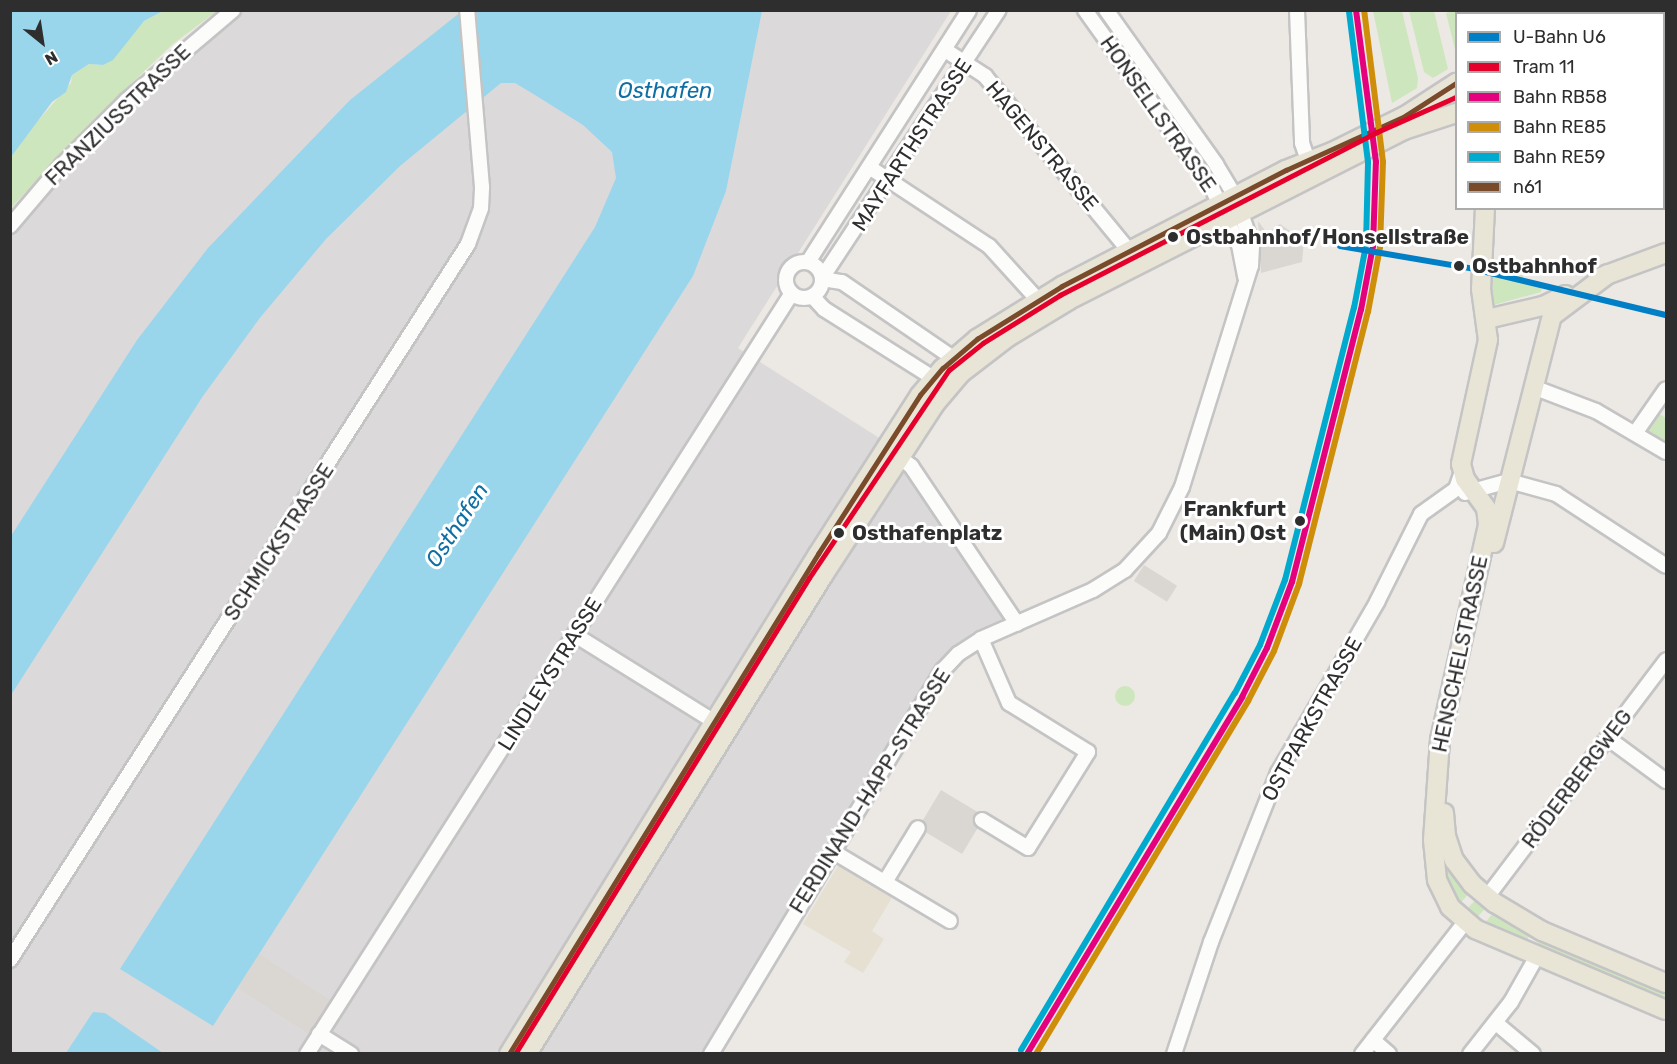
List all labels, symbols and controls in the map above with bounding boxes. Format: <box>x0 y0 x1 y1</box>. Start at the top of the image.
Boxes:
north arrow <box>12 12 72 72</box>
legend <box>1455 12 1665 210</box>
text: U-Bahn U6 <box>1513 26 1606 48</box>
street label: HONSELLSTRASSE <box>1095 31 1221 197</box>
street label: FRANZIUSSTRASSE <box>40 39 196 191</box>
street label: MAYFARTHSTRASSE <box>847 54 977 236</box>
text: Tram 11 <box>1513 56 1574 78</box>
street label: HAGENSTRASSE <box>980 76 1104 216</box>
water label: Osthafen <box>618 78 712 104</box>
text: Bahn RB58 <box>1513 86 1607 108</box>
text: Bahn RE85 <box>1513 116 1606 138</box>
text: Bahn RE59 <box>1513 146 1605 168</box>
text: n61 <box>1513 176 1542 198</box>
place label: Ostbahnhof/Honsellstraße <box>1186 224 1469 250</box>
marker: Ostbahnhof/Honsellstraße <box>1164 228 1182 246</box>
place label: Ostbahnhof <box>1472 253 1597 279</box>
marker: Ostbahnhof <box>1450 257 1468 275</box>
street label: SCHMICKSTRASSE <box>219 459 339 625</box>
water label: Osthafen <box>420 478 494 572</box>
place label: Frankfurt (Main) Ost <box>1180 496 1286 546</box>
marker: Frankfurt (Main) Ost <box>1291 512 1309 530</box>
place label: Osthafenplatz <box>852 520 1002 546</box>
marker: Osthafenplatz <box>830 524 848 542</box>
street label: HENSCHELSTRASSE <box>1427 553 1493 755</box>
street label: LINDLEYSTRASSE <box>493 593 607 755</box>
street label: OSTPARKSTRASSE <box>1256 633 1368 805</box>
street label: FERDINAND-HAPP-STRASSE <box>784 664 956 918</box>
street label: RÖDERBERGWEG <box>1517 705 1637 853</box>

